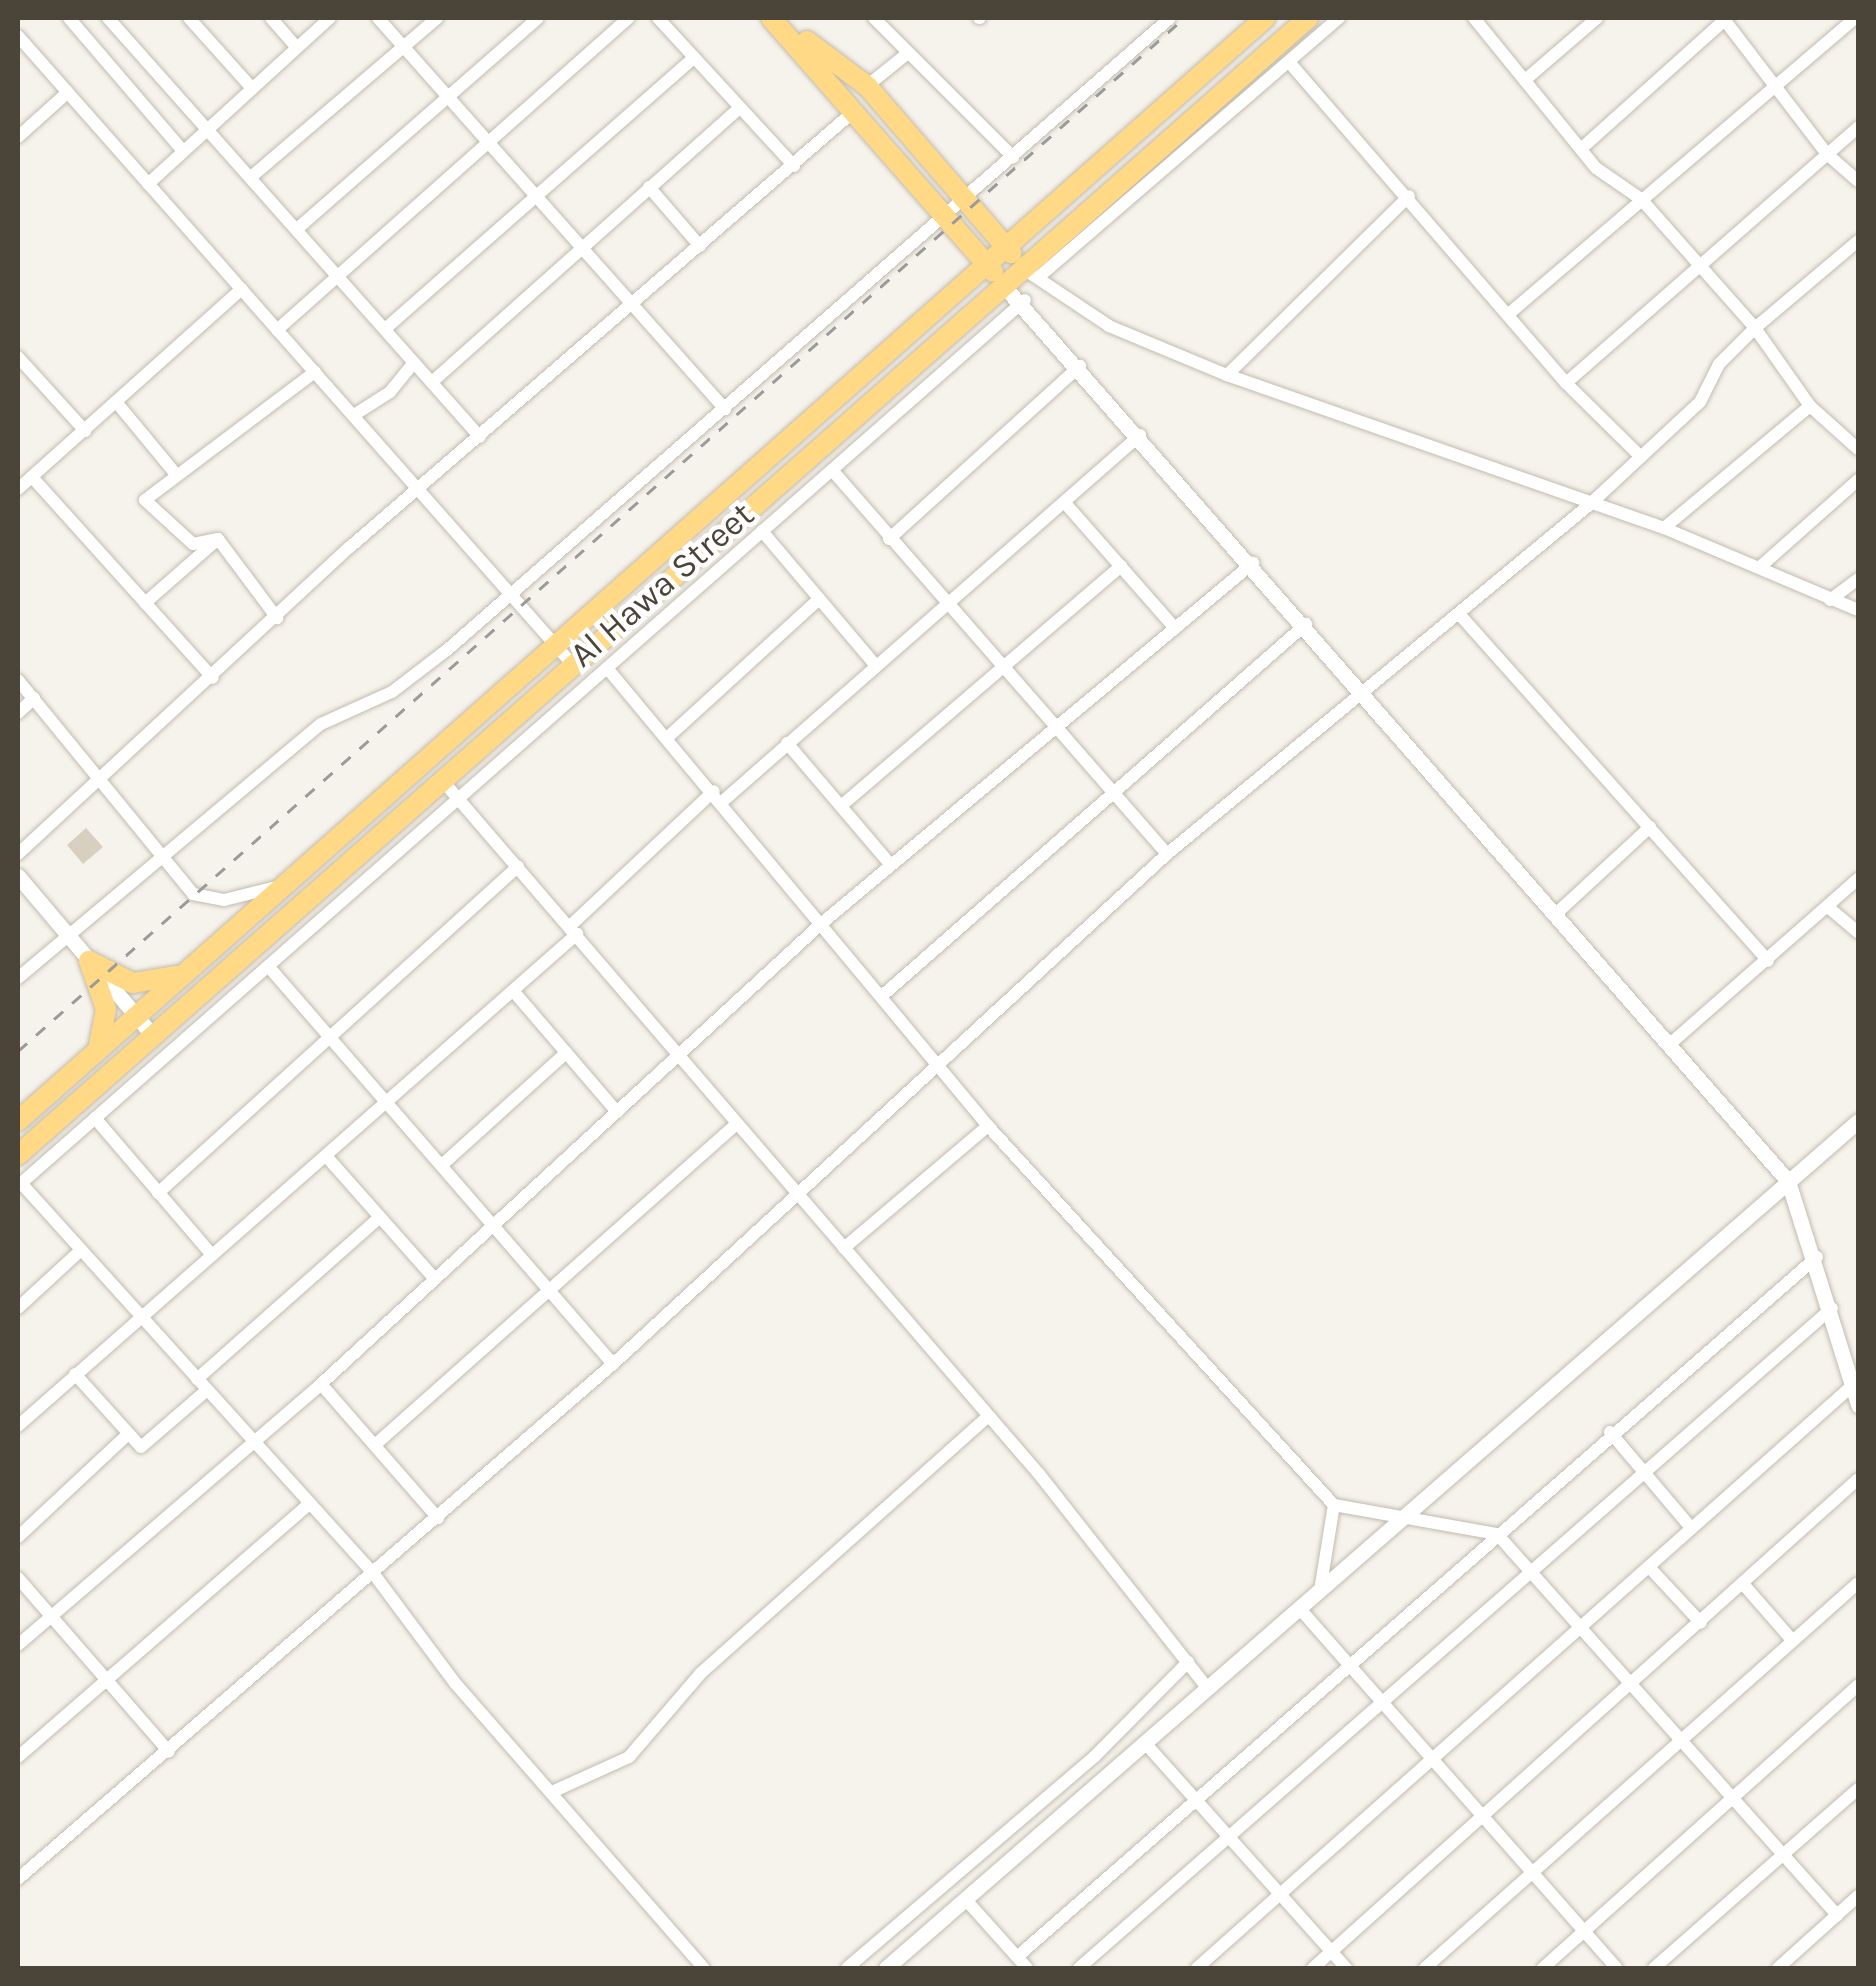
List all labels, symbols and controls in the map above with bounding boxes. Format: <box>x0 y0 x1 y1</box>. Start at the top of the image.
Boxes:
street label: Al Hawa Street <box>561 494 763 676</box>

